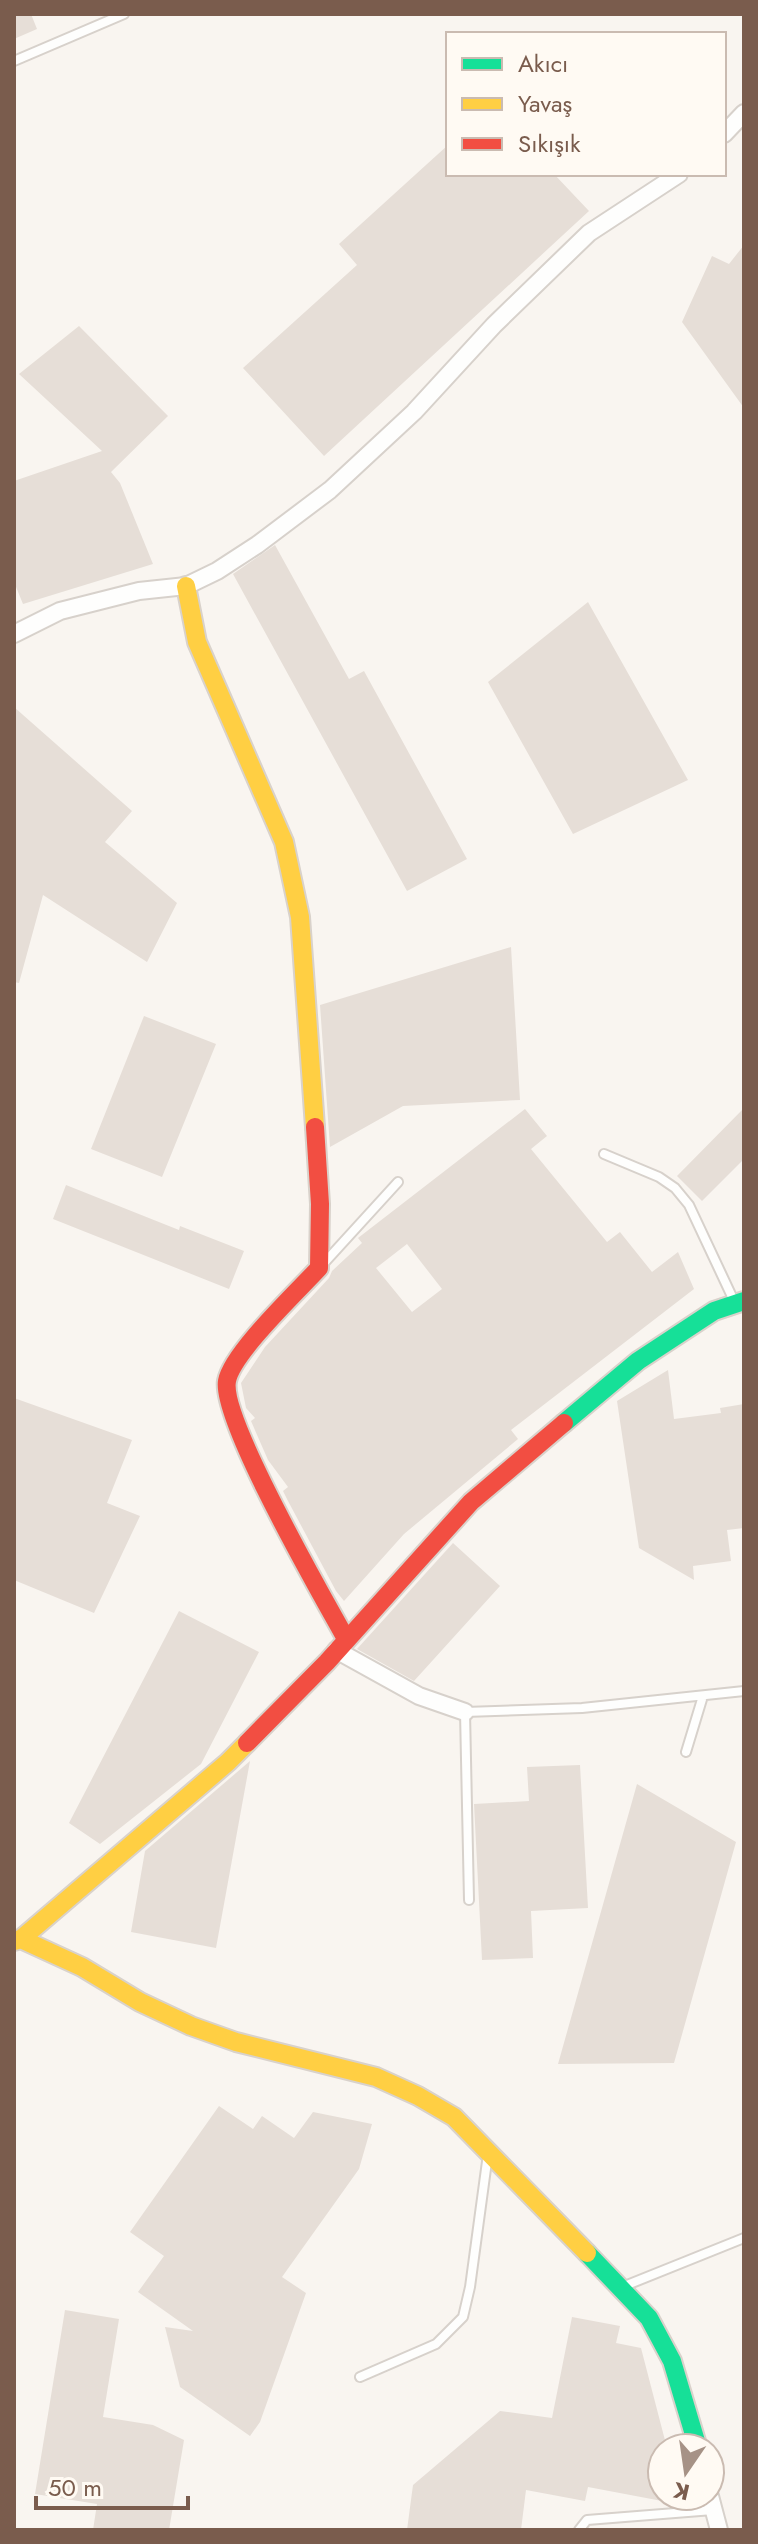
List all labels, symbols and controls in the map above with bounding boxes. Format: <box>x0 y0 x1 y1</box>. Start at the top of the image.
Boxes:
legend <box>446 32 726 176</box>
text: Akıcı <box>518 46 568 81</box>
text: Yavaş <box>518 86 572 121</box>
text: Sıkışık <box>518 126 581 161</box>
north arrow <box>646 2432 726 2512</box>
scale bar <box>36 2460 188 2510</box>
text: 50 m <box>48 2470 102 2505</box>
text: K <box>670 2474 693 2509</box>

